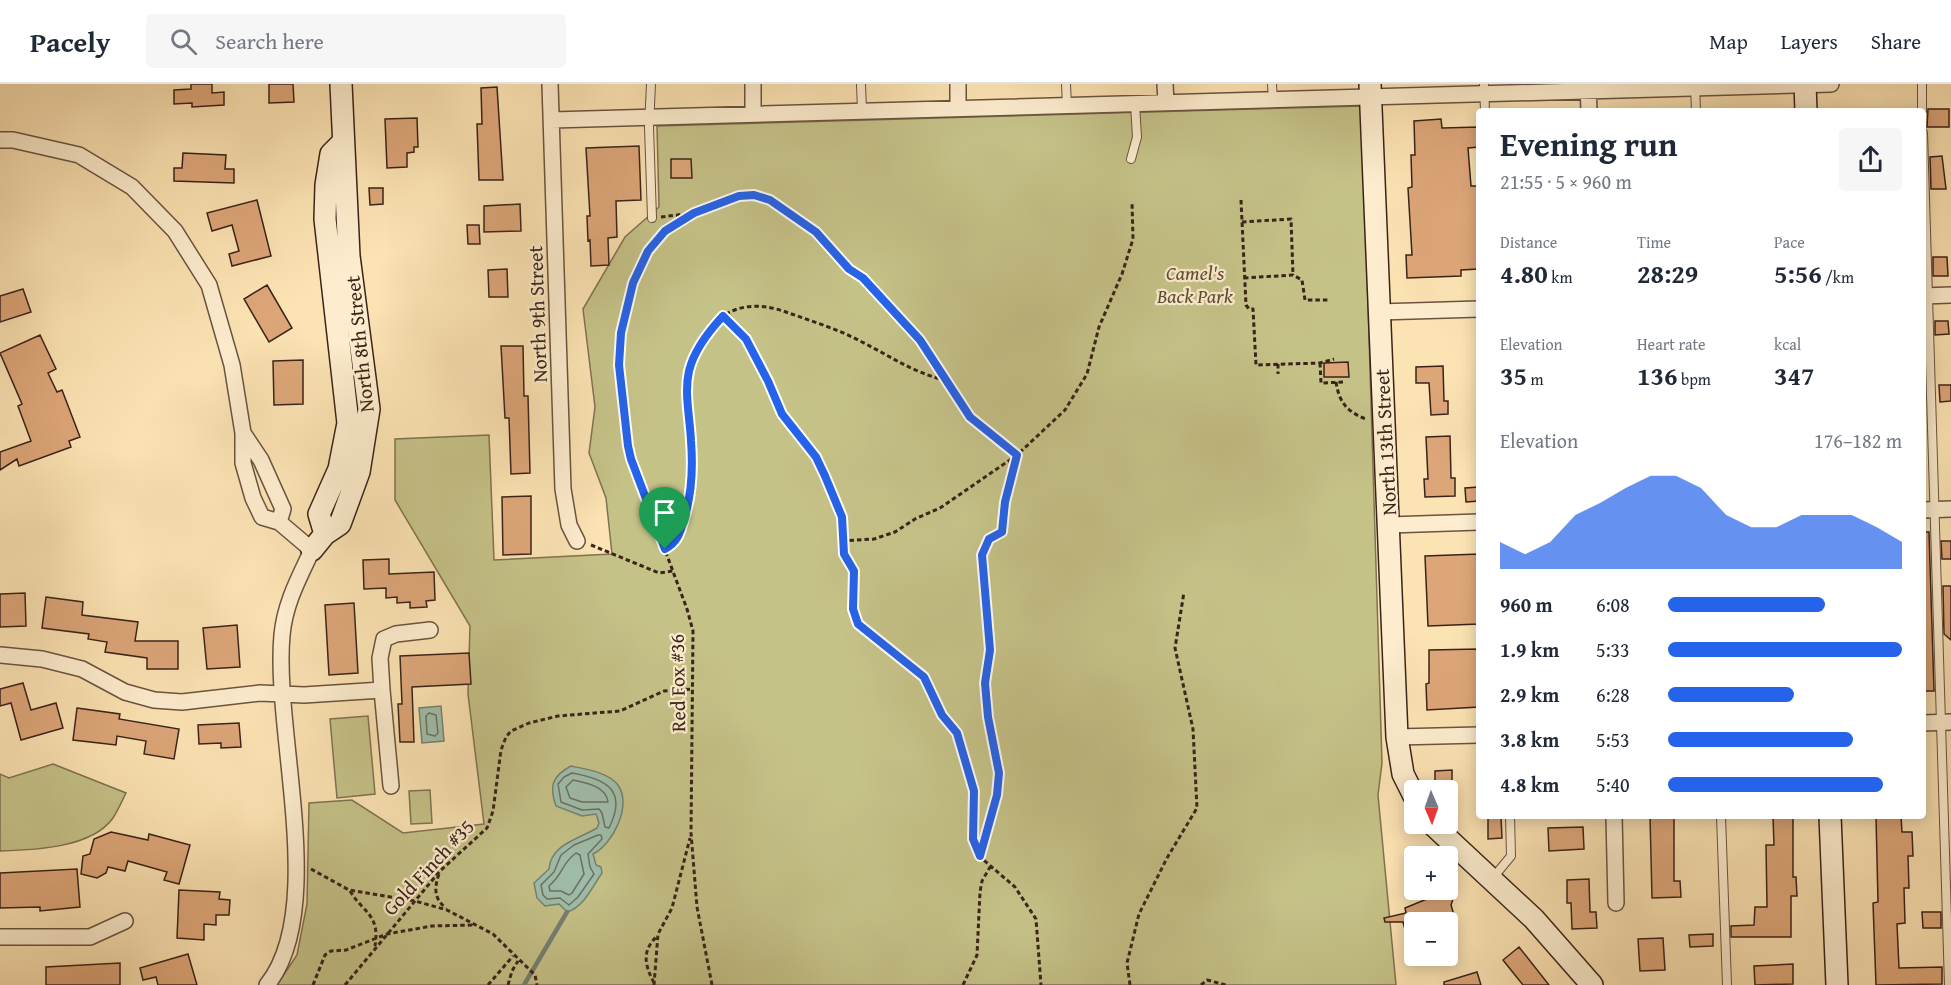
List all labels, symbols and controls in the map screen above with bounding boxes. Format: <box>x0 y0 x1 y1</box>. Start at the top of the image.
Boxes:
search box <box>146 14 566 68</box>
text: Pacely <box>30 21 110 62</box>
icon: search <box>167 25 200 58</box>
text: Search here <box>215 25 324 57</box>
text: Map <box>1709 26 1748 57</box>
text: Layers <box>1781 26 1838 57</box>
text: Share <box>1871 26 1921 57</box>
text: Evening run <box>1500 120 1677 168</box>
button: share <box>1839 128 1902 191</box>
text: 21:55 · 5 × 960 m <box>1500 167 1632 196</box>
text: Distance <box>1500 230 1557 254</box>
text: Time <box>1637 230 1671 254</box>
text: Pace <box>1774 230 1805 254</box>
street label: North 9th Street <box>520 245 554 383</box>
text: 4.80 <box>1500 254 1548 293</box>
text: 28:29 <box>1637 254 1698 293</box>
text: 5:56 <box>1774 254 1822 293</box>
park label: Camel's Back Park <box>1156 258 1234 310</box>
text: km <box>1548 265 1572 289</box>
text: /km <box>1822 265 1854 289</box>
street label: North 8th Street <box>337 274 381 414</box>
text: Elevation <box>1500 332 1563 356</box>
text: Heart rate <box>1637 332 1706 356</box>
text: kcal <box>1774 332 1801 356</box>
text: 35 <box>1500 356 1527 395</box>
text: 136 <box>1637 356 1677 395</box>
text: 347 <box>1774 356 1814 395</box>
text: m <box>1527 367 1544 391</box>
text: bpm <box>1677 367 1711 391</box>
street label: North 13th Street <box>1367 368 1403 516</box>
text: Elevation <box>1500 426 1578 455</box>
text: 176–182 m <box>1814 426 1902 455</box>
pin <box>639 487 690 549</box>
icon: arrive <box>648 496 681 529</box>
text: 960 m <box>1500 590 1553 619</box>
text: 6:08 <box>1596 590 1630 619</box>
street label: Red Fox #36 <box>662 634 692 732</box>
text: 1.9 km <box>1500 635 1559 664</box>
text: 5:33 <box>1596 635 1630 664</box>
text: 2.9 km <box>1500 680 1559 709</box>
text: 6:28 <box>1596 680 1630 709</box>
text: 3.8 km <box>1500 725 1559 754</box>
text: 5:53 <box>1596 725 1630 754</box>
text: 4.8 km <box>1500 770 1559 799</box>
text: 5:40 <box>1596 770 1630 799</box>
north arrow <box>1404 780 1458 834</box>
map controls <box>1404 780 1458 966</box>
street label: Gold Finch #35 <box>376 812 480 922</box>
button: + <box>1404 846 1458 900</box>
button: − <box>1404 912 1458 966</box>

